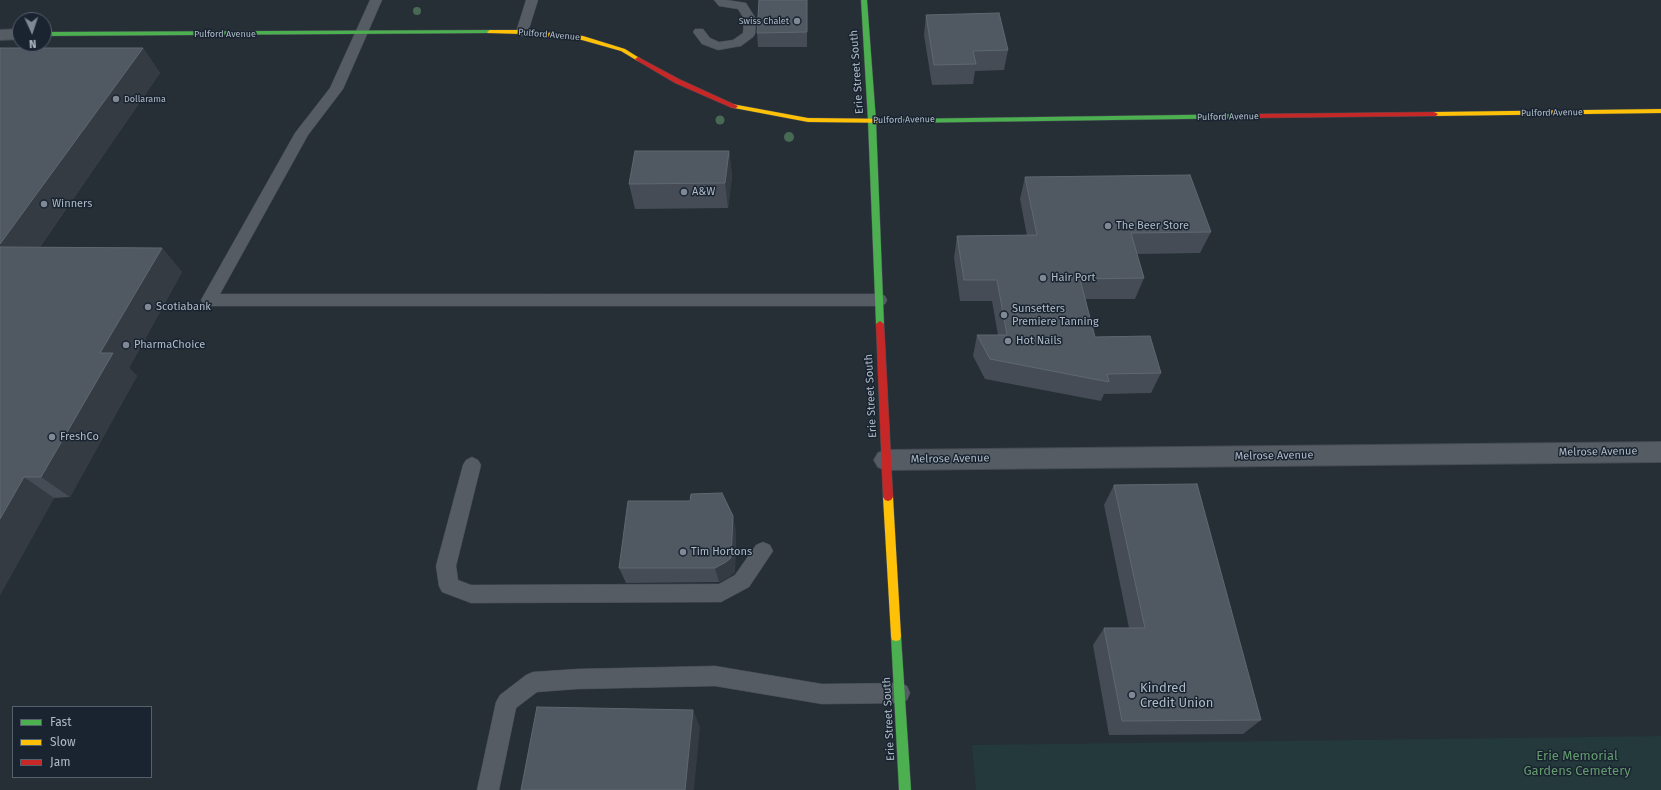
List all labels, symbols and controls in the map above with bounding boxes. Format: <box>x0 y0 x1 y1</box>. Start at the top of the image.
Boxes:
north arrow <box>12 12 52 52</box>
place label: Swiss Chalet <box>739 16 789 26</box>
marker: Swiss Chalet <box>792 16 802 26</box>
street label: Pulford Avenue <box>518 27 580 43</box>
street label: Pulford Avenue <box>194 29 256 39</box>
street label: Erie Street South <box>847 30 867 114</box>
text: N <box>29 37 37 50</box>
marker: Dollarama <box>111 94 121 104</box>
place label: Dollarama <box>124 94 166 104</box>
street label: Pulford Avenue <box>1521 107 1583 119</box>
street label: Pulford Avenue <box>1197 111 1259 123</box>
street label: Pulford Avenue <box>873 114 935 126</box>
place label: A&W <box>692 185 715 199</box>
marker: A&W <box>679 187 689 197</box>
place label: Winners <box>52 197 92 211</box>
marker: Winners <box>39 199 49 209</box>
place label: The Beer Store <box>1116 219 1189 233</box>
marker: The Beer Store <box>1103 221 1113 231</box>
place label: Hair Port <box>1051 271 1095 285</box>
marker: Hair Port <box>1038 273 1048 283</box>
place label: Scotiabank <box>156 300 211 314</box>
marker: Scotiabank <box>143 302 153 312</box>
place label: Sunsetters Premiere Tanning <box>1012 302 1099 328</box>
marker: Sunsetters Premiere Tanning <box>999 310 1009 320</box>
place label: Hot Nails <box>1016 334 1062 348</box>
marker: Hot Nails <box>1003 336 1013 346</box>
place label: PharmaChoice <box>134 338 205 352</box>
marker: PharmaChoice <box>121 340 131 350</box>
street label: Erie Street South <box>862 354 880 438</box>
place label: FreshCo <box>60 430 99 444</box>
marker: FreshCo <box>47 432 57 442</box>
street label: Melrose Avenue <box>1559 445 1637 459</box>
street label: Melrose Avenue <box>1235 449 1313 463</box>
street label: Melrose Avenue <box>911 452 989 466</box>
place label: Tim Hortons <box>691 545 752 559</box>
marker: Tim Hortons <box>678 547 688 557</box>
street label: Erie Street South <box>880 677 898 761</box>
place label: Kindred Credit Union <box>1140 680 1213 711</box>
marker: Kindred Credit Union <box>1127 690 1137 700</box>
legend <box>12 706 152 778</box>
text: Fast <box>50 715 72 729</box>
text: Slow <box>50 735 76 749</box>
park label: Erie Memorial Gardens Cemetery <box>1523 748 1631 779</box>
text: Jam <box>50 755 70 769</box>

